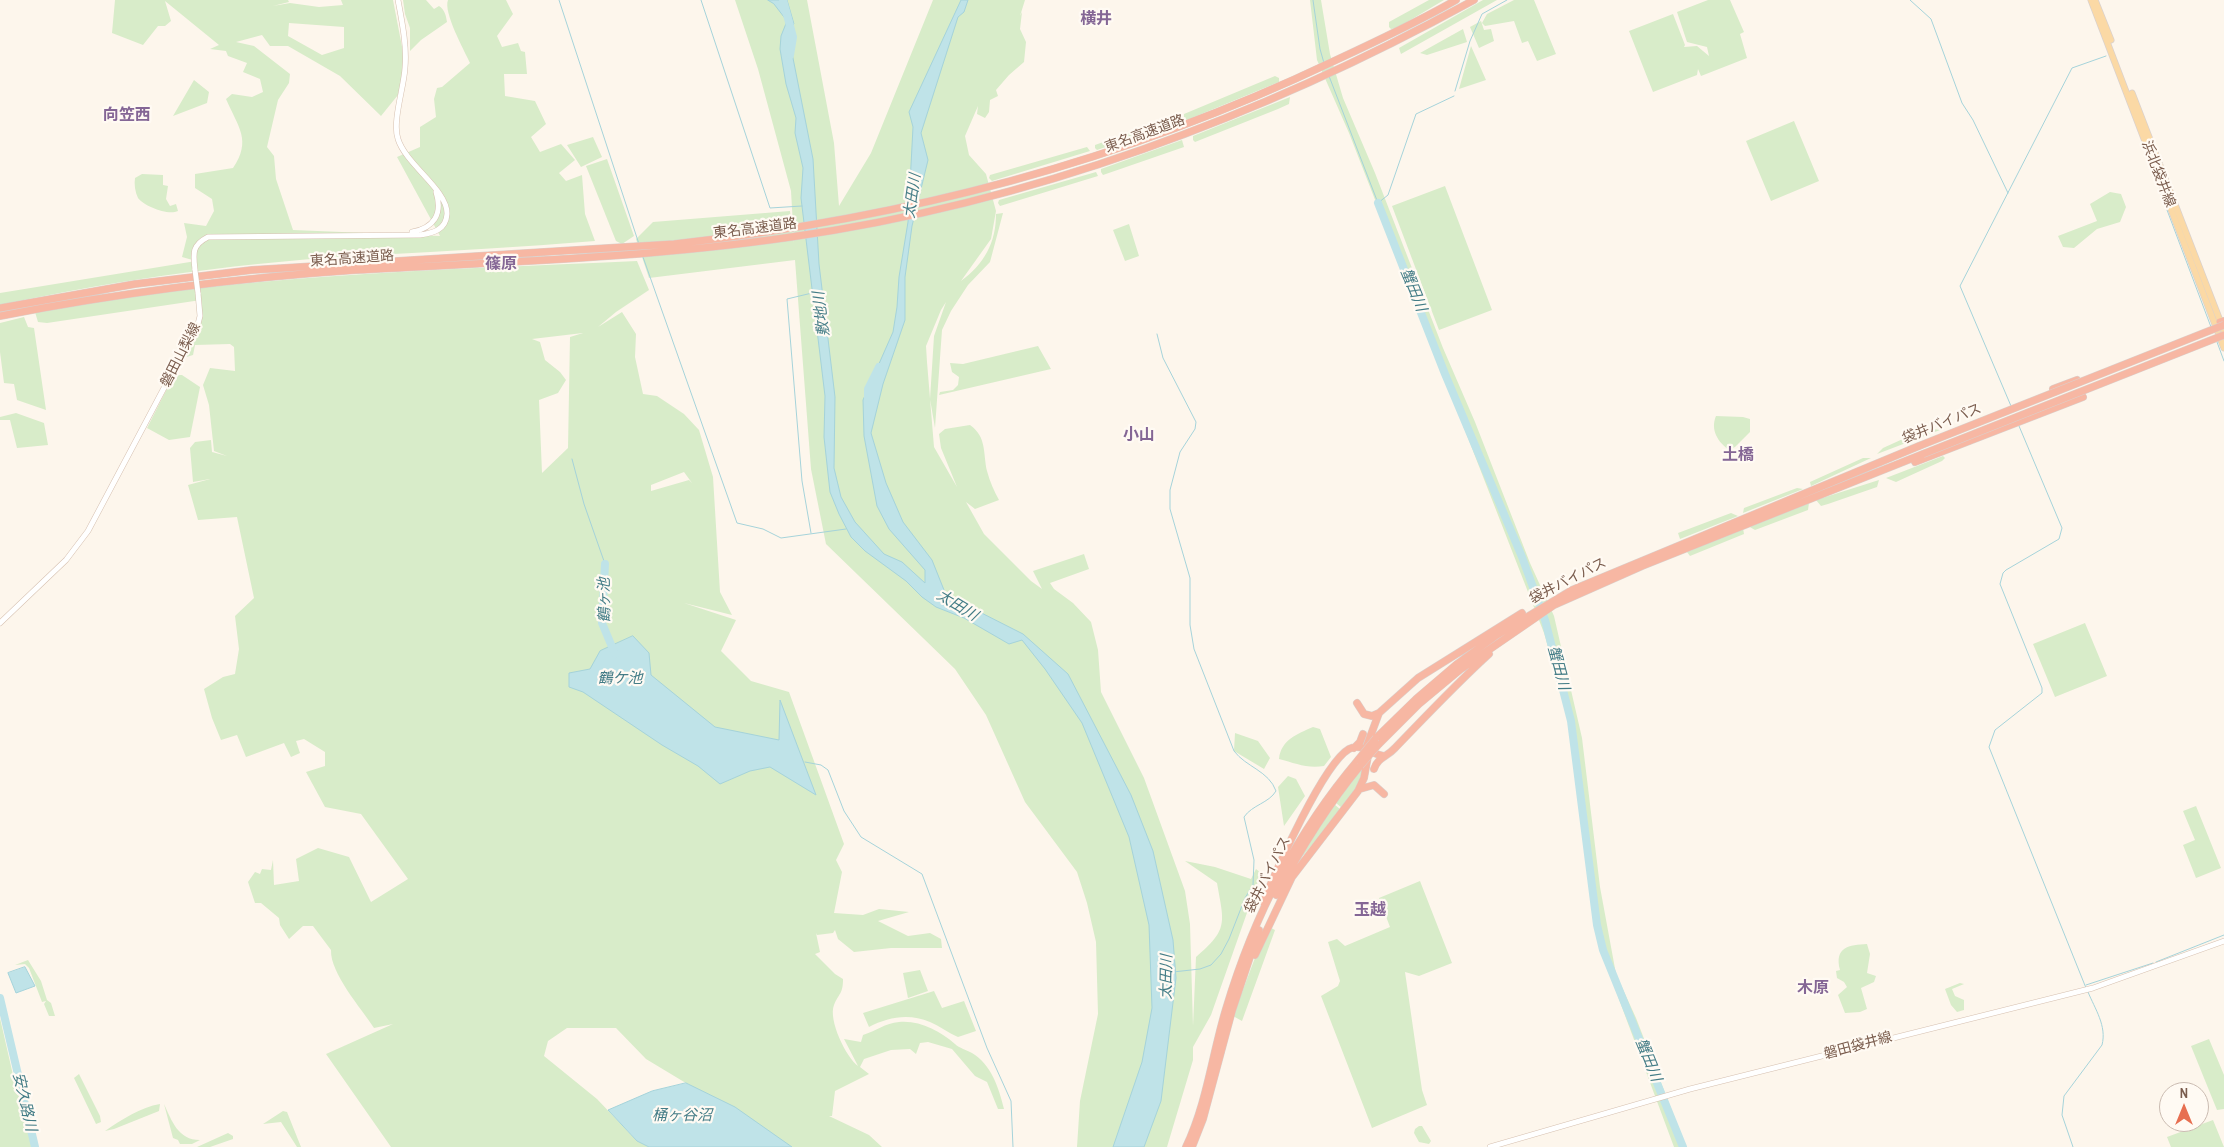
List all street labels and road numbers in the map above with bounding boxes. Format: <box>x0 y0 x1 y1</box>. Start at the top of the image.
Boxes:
street label: 東名高速道路 <box>1103 112 1187 156</box>
street label: 浜北袋井線 <box>2138 138 2178 210</box>
street label: 東名高速道路 <box>712 216 798 242</box>
street label: 東名高速道路 <box>310 248 394 270</box>
street label: 磐田山梨線 <box>158 320 204 390</box>
street label: 袋井バイパス <box>1900 400 1984 448</box>
street label: 袋井バイパス <box>1527 554 1609 608</box>
street label: 袋井バイパス <box>1241 834 1295 916</box>
street label: 磐田袋井線 <box>1822 1029 1894 1063</box>

